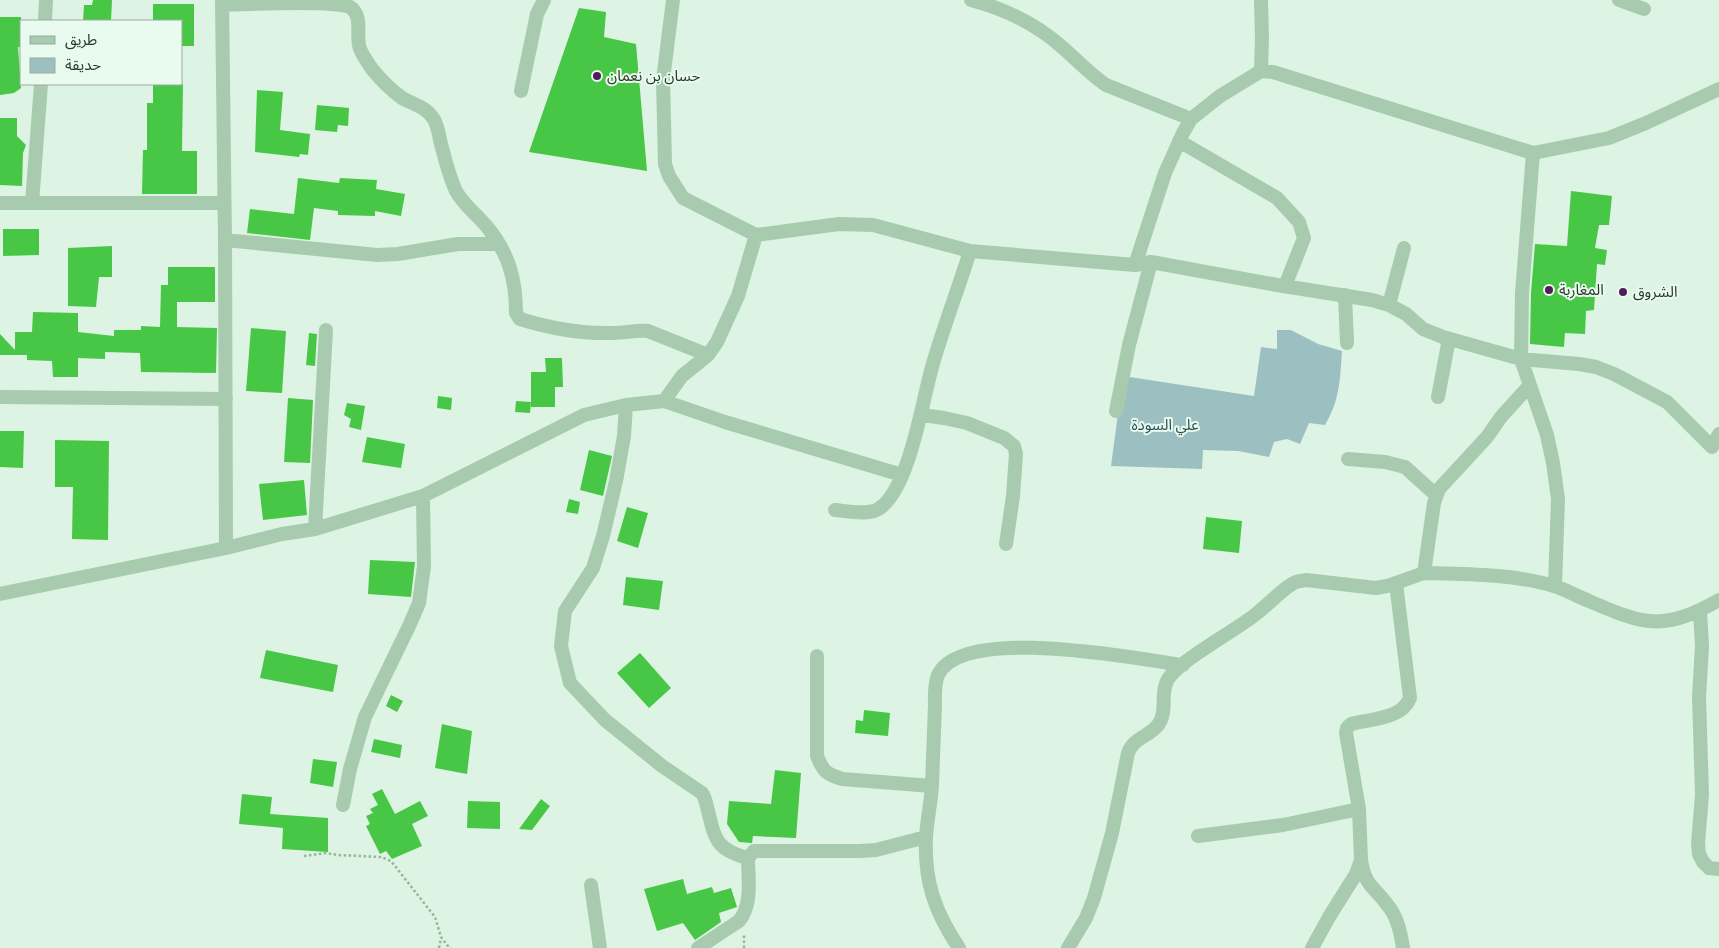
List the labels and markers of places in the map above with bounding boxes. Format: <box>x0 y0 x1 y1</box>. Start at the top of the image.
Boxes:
place label: حسان بن نعمان <box>607 68 701 87</box>
marker: حسان بن نعمان <box>591 70 603 82</box>
place label: المغاربة <box>1559 282 1604 301</box>
marker: المغاربة <box>1543 284 1555 296</box>
place label: الشروق <box>1633 284 1677 303</box>
marker: الشروق <box>1617 286 1629 298</box>

